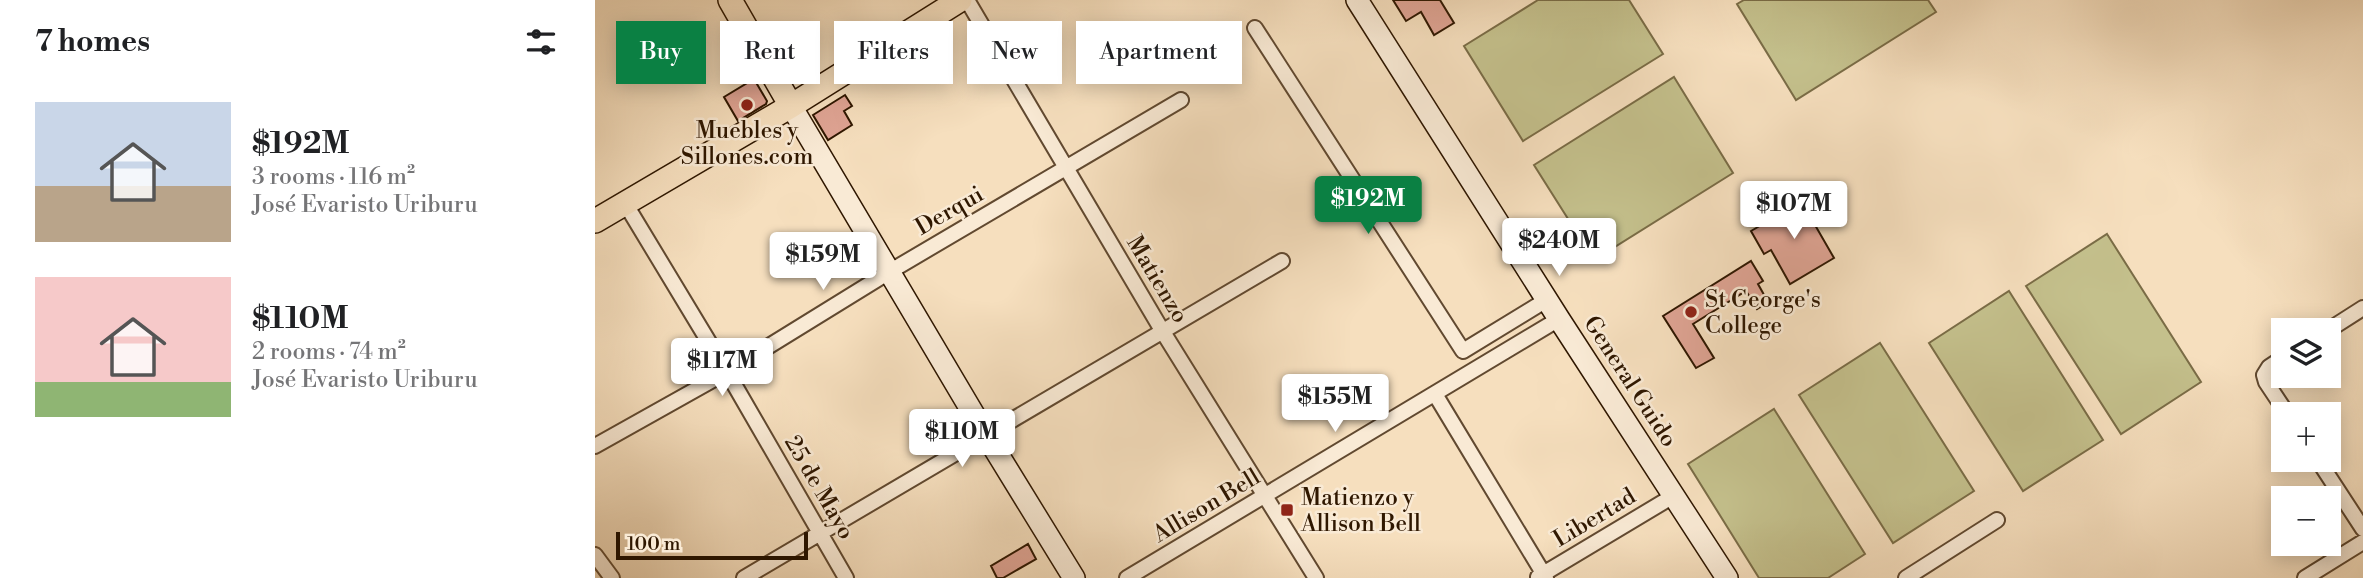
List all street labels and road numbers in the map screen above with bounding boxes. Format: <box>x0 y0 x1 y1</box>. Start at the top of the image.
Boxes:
street label: Derqui <box>910 180 989 242</box>
street label: Matienzo <box>1120 231 1194 328</box>
street label: General Guido <box>1577 311 1683 452</box>
street label: 25 de Mayo <box>778 431 860 544</box>
street label: Allison Bell <box>1147 463 1265 549</box>
street label: Libertad <box>1548 482 1641 553</box>

